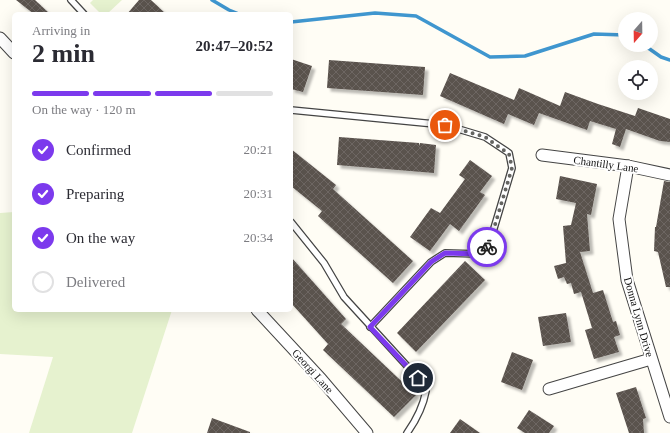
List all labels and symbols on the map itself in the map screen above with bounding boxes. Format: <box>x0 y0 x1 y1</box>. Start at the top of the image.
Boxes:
north arrow <box>618 12 658 52</box>
pin <box>428 108 462 142</box>
street label: Chantilly Lane <box>573 153 639 175</box>
courier <box>467 227 507 267</box>
street label: Donna Lynn Drive <box>622 276 656 358</box>
street label: Georgi Lane <box>290 347 336 396</box>
pin <box>401 361 435 395</box>

